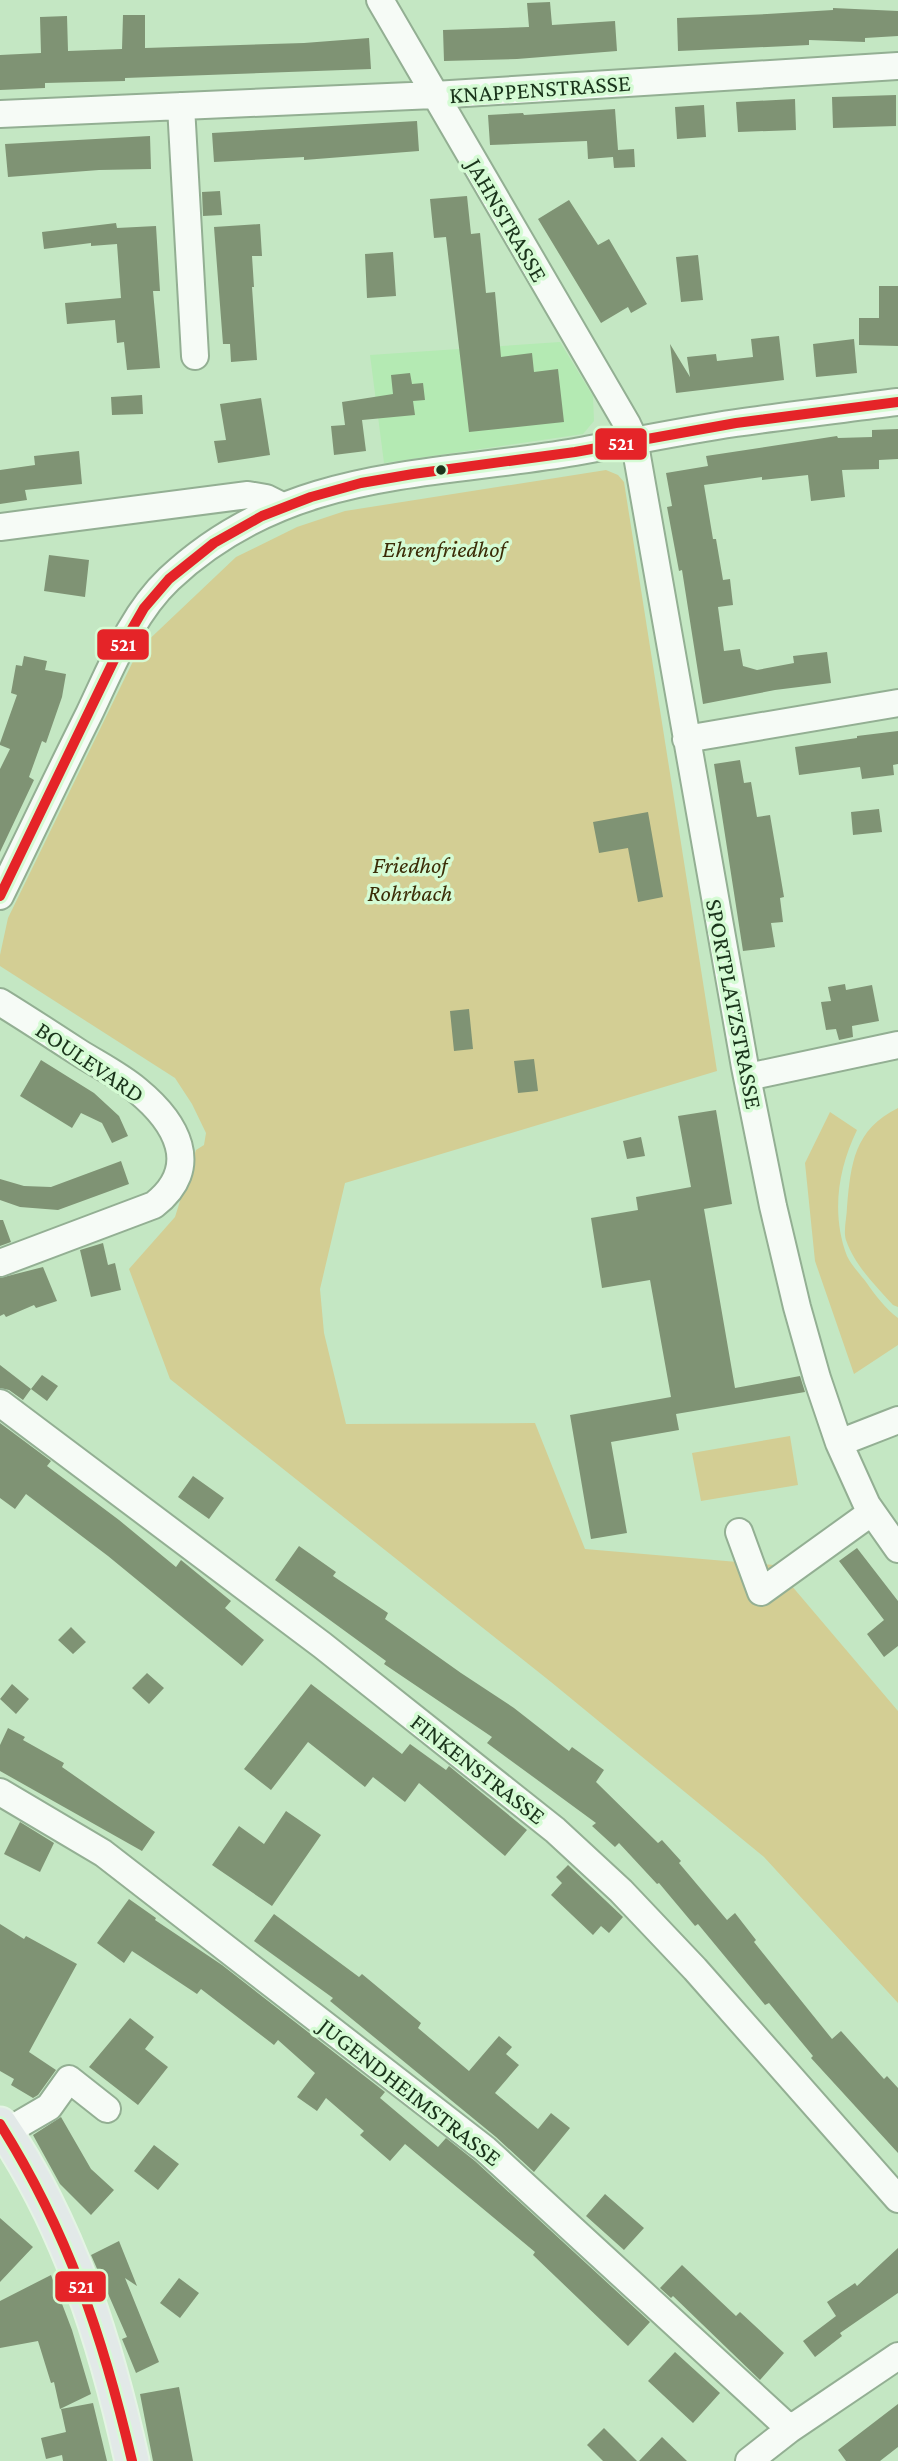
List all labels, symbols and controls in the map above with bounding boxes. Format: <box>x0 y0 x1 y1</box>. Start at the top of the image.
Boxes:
street label: KNAPPENSTRASSE <box>448 69 632 108</box>
street label: JAHNSTRASSE <box>460 151 554 286</box>
line badge: 521 <box>594 427 648 461</box>
text: 521 <box>608 433 634 454</box>
unlabelled marker <box>434 463 448 477</box>
park label: Ehrenfriedhof <box>382 535 509 562</box>
line badge: 521 <box>96 628 150 661</box>
text: 521 <box>110 634 136 655</box>
park label: Friedhof Rohrbach <box>368 851 452 906</box>
street label: SPORTPLATZSTRASSE <box>701 897 768 1111</box>
street label: BOULEVARD <box>31 1015 150 1108</box>
street label: FINKENSTRASSE <box>406 1708 551 1830</box>
street label: JUGENDHEIMSTRASSE <box>312 2011 507 2171</box>
line badge: 521 <box>54 2270 107 2303</box>
text: 521 <box>68 2276 94 2297</box>

